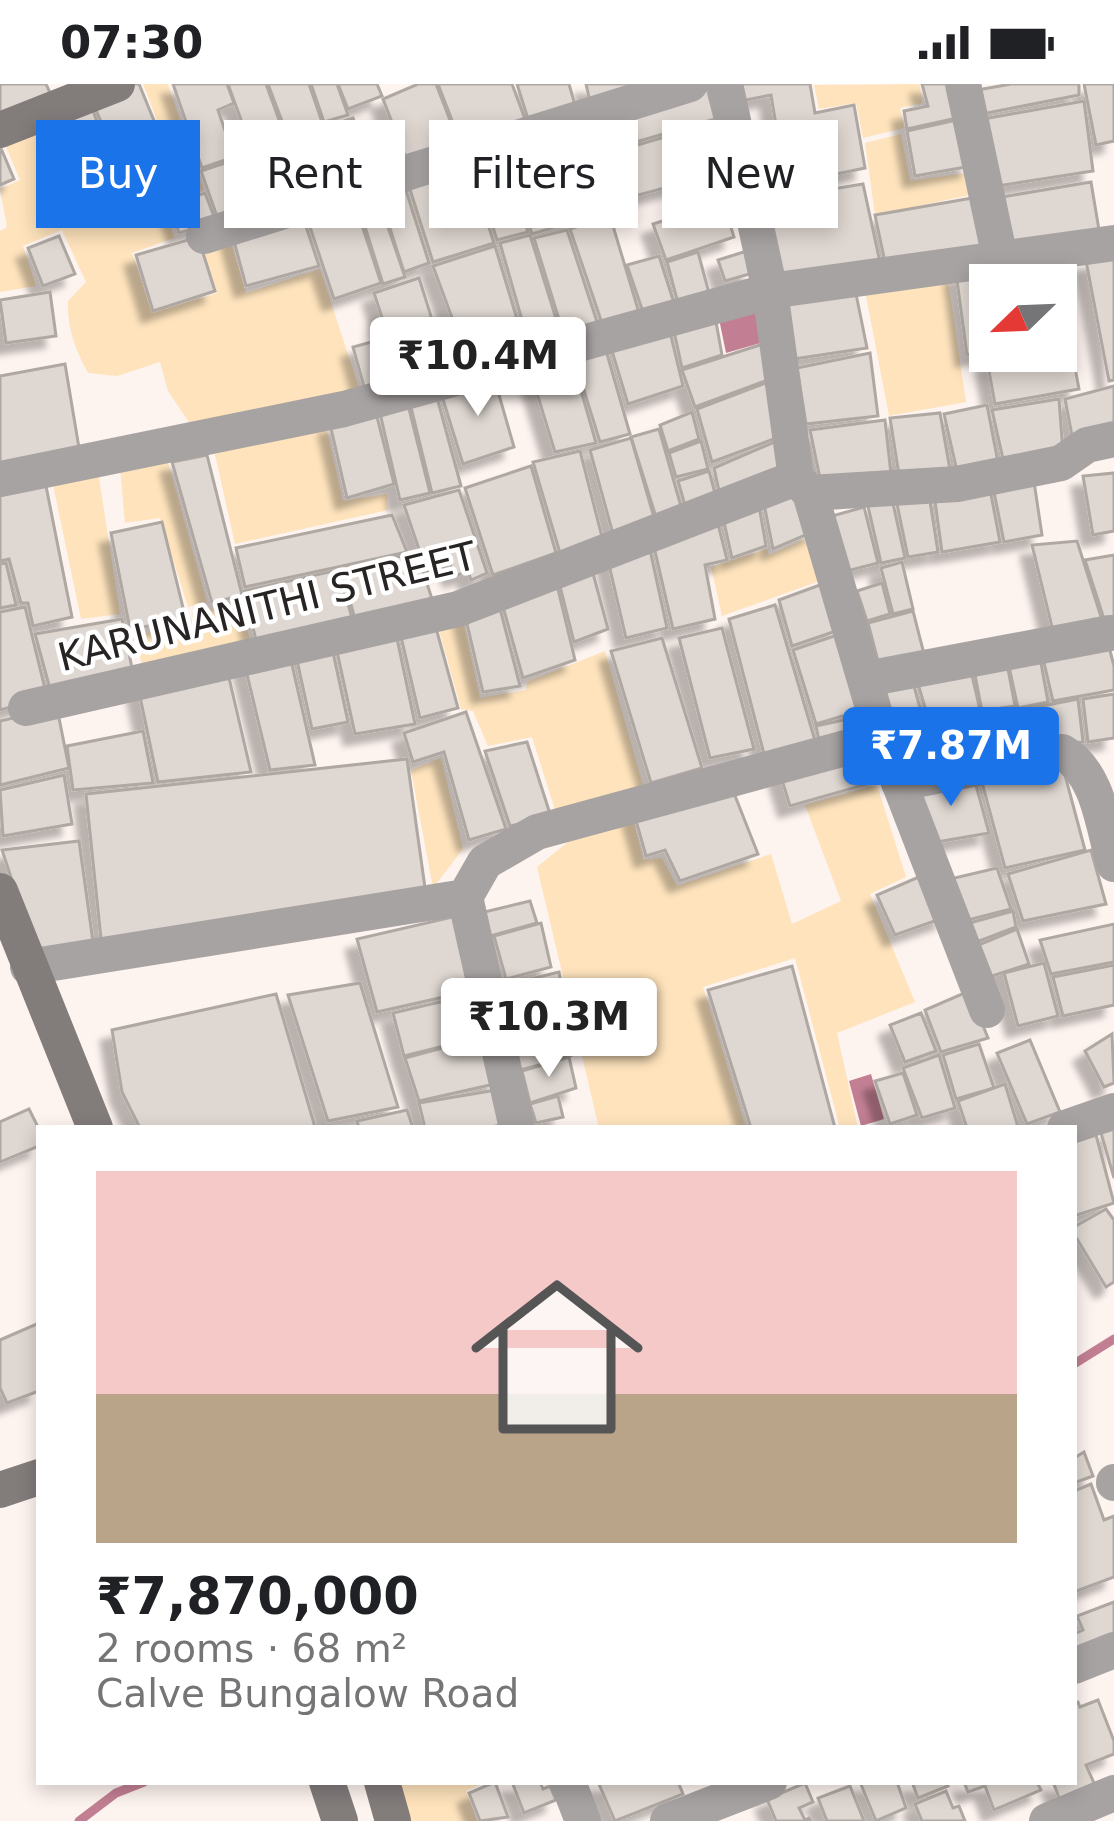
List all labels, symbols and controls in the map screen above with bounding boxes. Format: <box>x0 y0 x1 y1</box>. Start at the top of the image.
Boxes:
text: 07:30 <box>60 16 203 69</box>
chip: Buy <box>36 120 200 228</box>
chip: Rent <box>224 120 405 228</box>
chip: Filters <box>429 120 638 228</box>
chip: New <box>662 120 838 228</box>
north arrow <box>969 264 1077 372</box>
map controls <box>969 264 1077 372</box>
pin: ₹10.4M <box>380 317 576 419</box>
text: ₹10.4M <box>397 333 559 378</box>
street label: KARUNANITHI STREET <box>53 533 481 680</box>
pin: ₹7.87M <box>853 707 1049 809</box>
text: ₹7.87M <box>870 723 1032 768</box>
pin: ₹10.3M <box>451 978 647 1080</box>
text: ₹10.3M <box>468 994 630 1039</box>
icon: home <box>449 1249 665 1465</box>
text: ₹7,870,000 <box>96 1567 419 1626</box>
text: 2 rooms · 68 m² <box>96 1626 407 1671</box>
text: Calve Bungalow Road <box>96 1671 519 1716</box>

